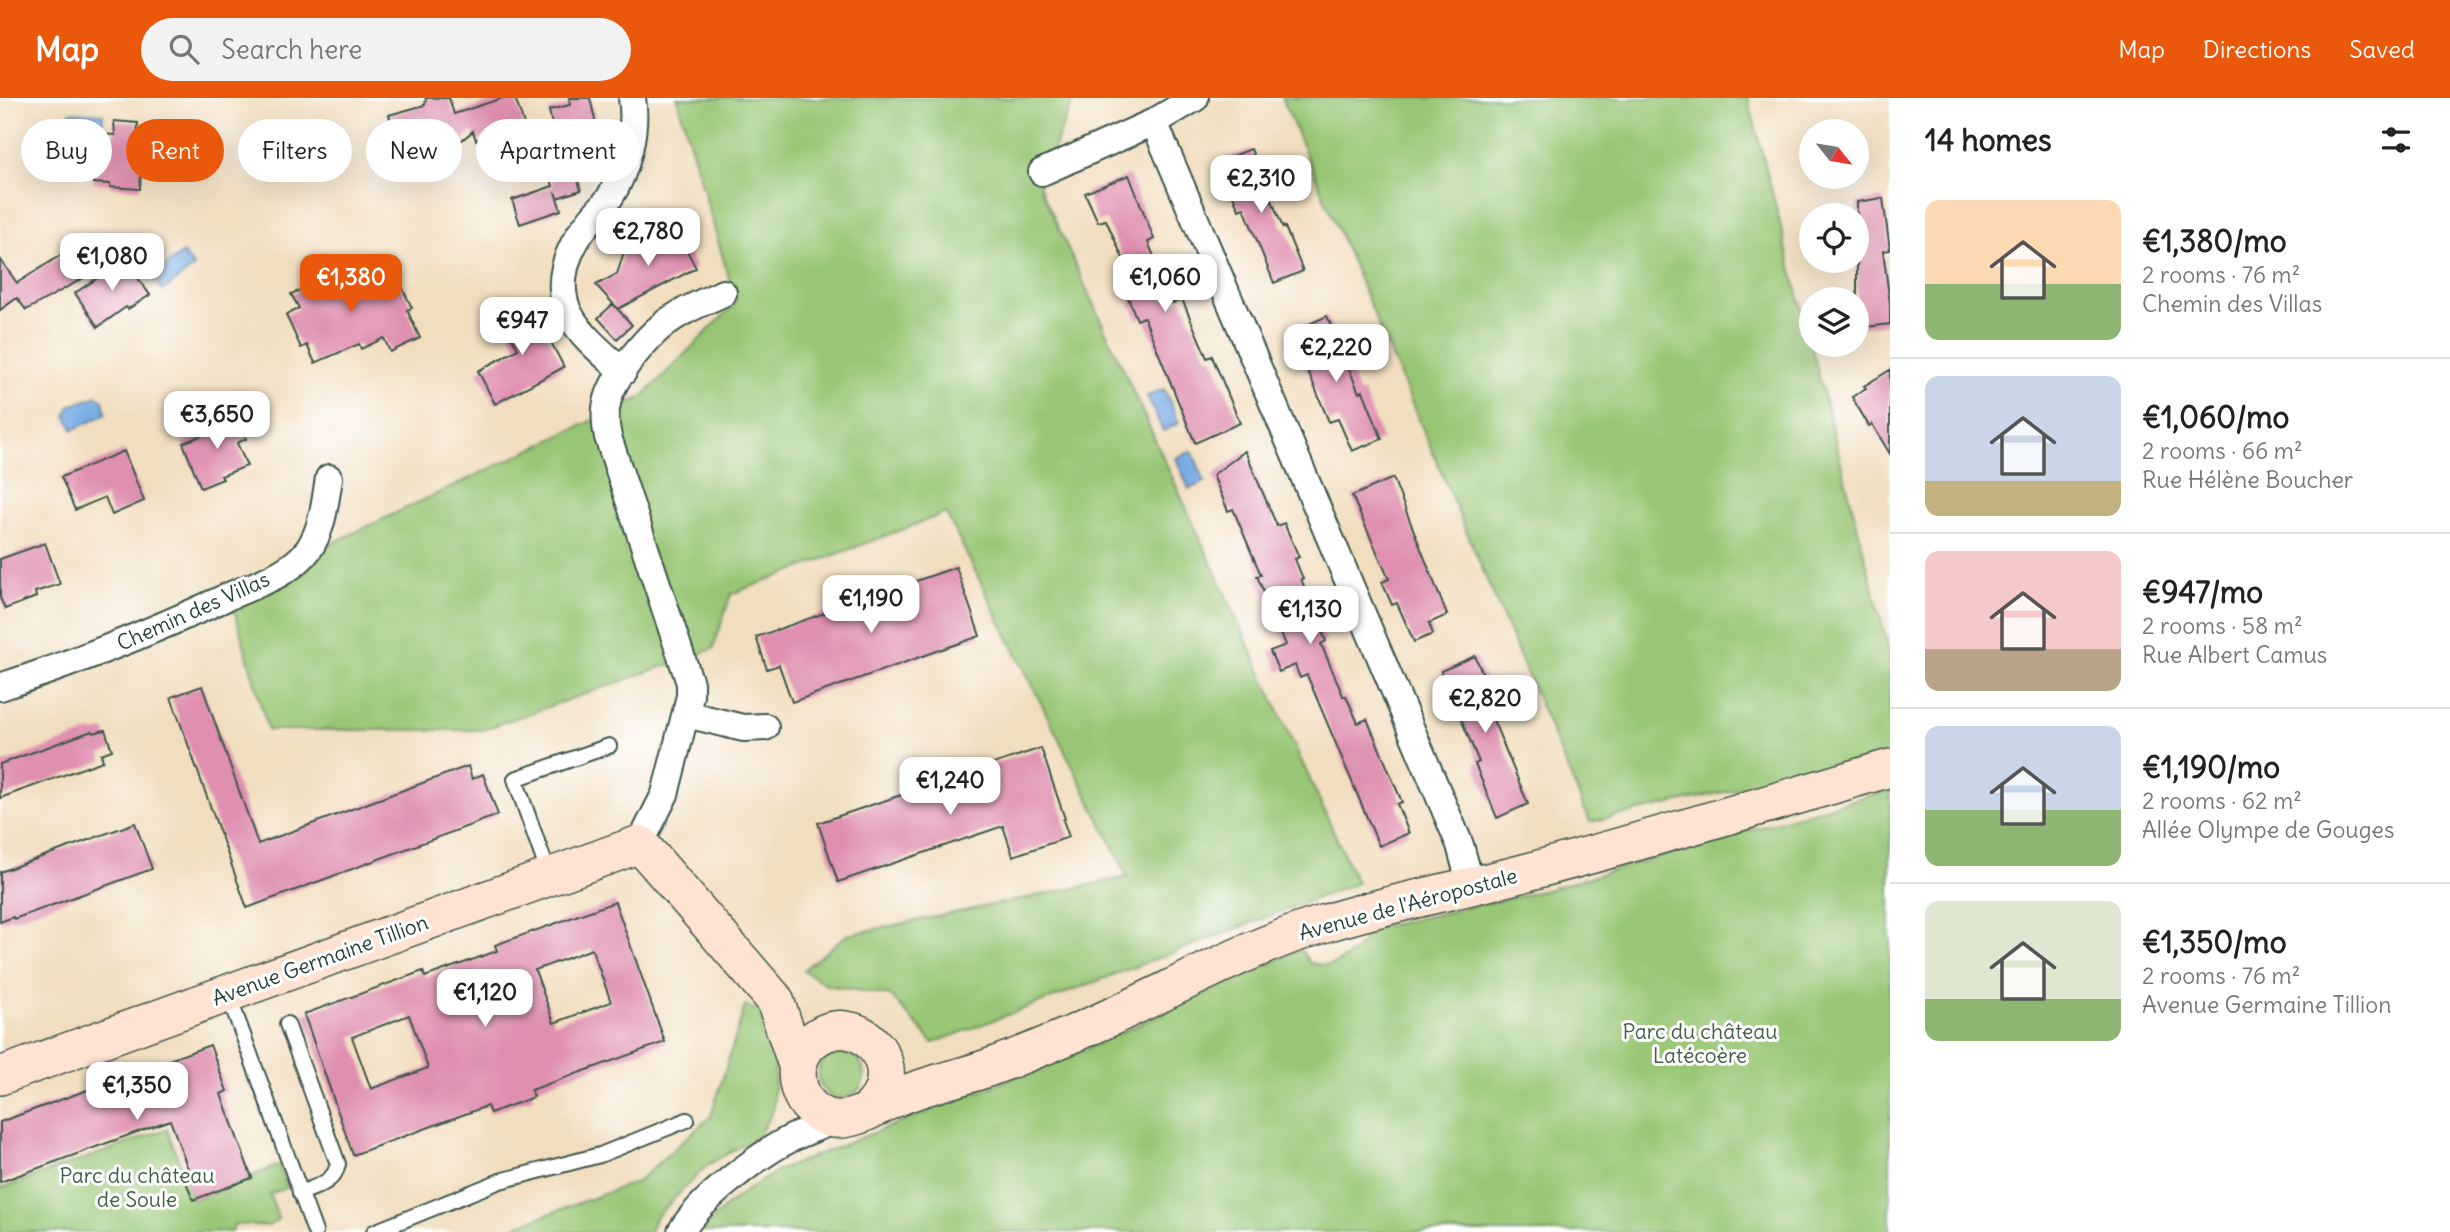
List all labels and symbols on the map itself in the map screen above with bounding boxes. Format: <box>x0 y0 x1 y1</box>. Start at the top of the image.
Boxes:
north arrow <box>1799 119 1869 189</box>
pin: €2,310 <box>1204 156 1318 215</box>
pin: €2,780 <box>591 208 705 268</box>
pin: €1,080 <box>55 234 169 293</box>
pin: €1,380 <box>294 254 408 314</box>
pin: €1,060 <box>1108 254 1222 314</box>
pin: €947 <box>481 298 563 357</box>
pin: €2,220 <box>1279 324 1393 384</box>
pin: €3,650 <box>160 392 274 451</box>
street label: Chemin des Villas <box>112 565 274 657</box>
pin: €1,190 <box>814 575 928 635</box>
pin: €1,130 <box>1253 587 1367 646</box>
pin: €2,820 <box>1428 676 1542 735</box>
pin: €1,240 <box>893 758 1007 817</box>
street label: Avenue de l'Aéropostale <box>1296 862 1520 946</box>
street label: Avenue Germaine Tillion <box>208 908 432 1012</box>
pin: €1,120 <box>428 970 542 1029</box>
park label: Parc du château Latécoère <box>1623 1018 1777 1069</box>
pin: €1,350 <box>80 1062 194 1122</box>
park label: Parc du château de Soule <box>60 1162 214 1213</box>

